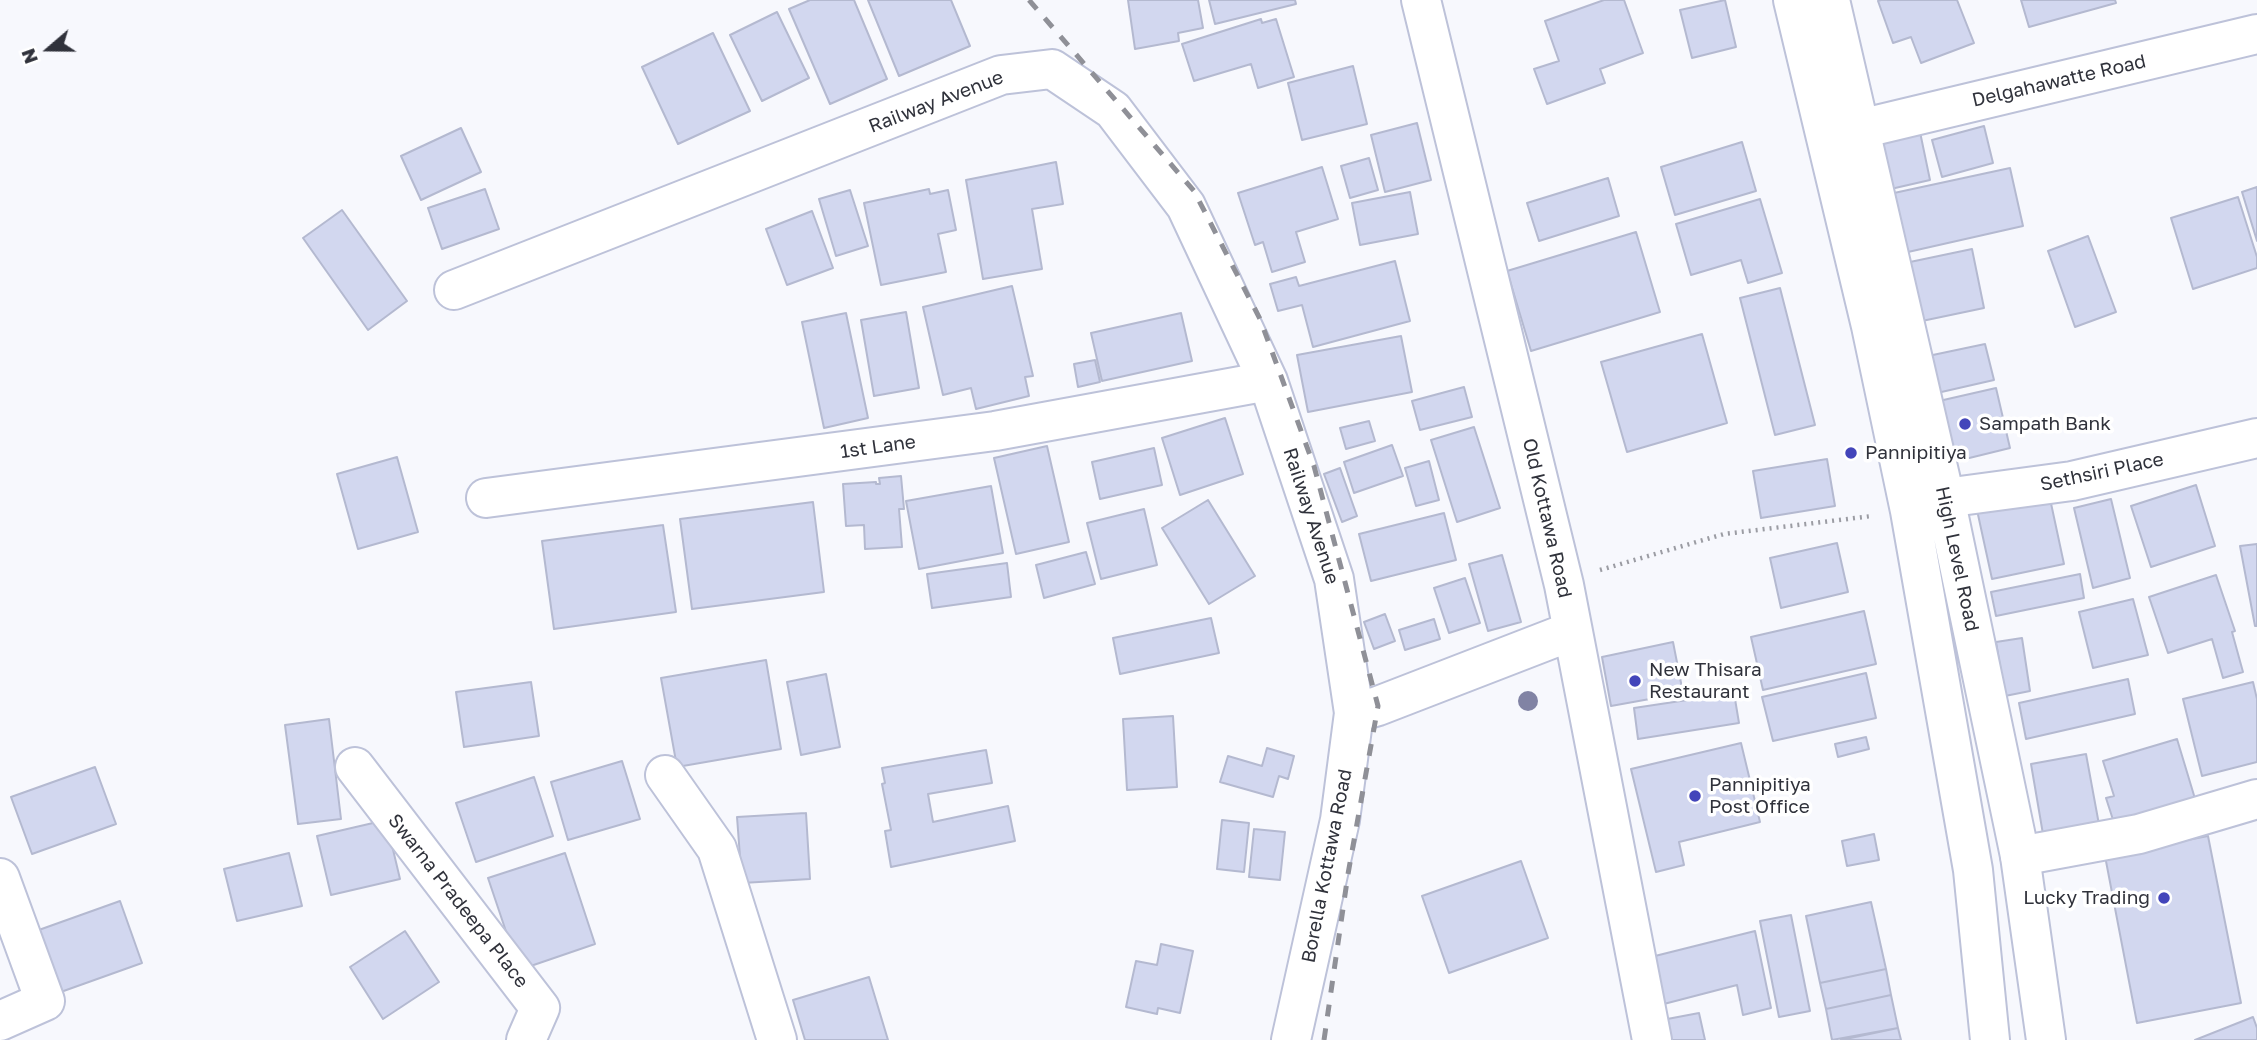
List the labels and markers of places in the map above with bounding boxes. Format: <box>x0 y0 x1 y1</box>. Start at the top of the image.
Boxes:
place label: Sampath Bank <box>1979 413 2111 435</box>
marker: Sampath Bank <box>1957 416 1973 432</box>
place label: Pannipitiya <box>1865 442 1967 464</box>
marker: Pannipitiya <box>1843 445 1859 461</box>
place label: New Thisara Restaurant <box>1649 659 1762 703</box>
marker: New Thisara Restaurant <box>1627 673 1643 689</box>
place label: Pannipitiya Post Office <box>1709 774 1811 818</box>
marker: Pannipitiya Post Office <box>1687 788 1703 804</box>
place label: Lucky Trading <box>2023 887 2150 909</box>
marker: Lucky Trading <box>2156 890 2172 906</box>

